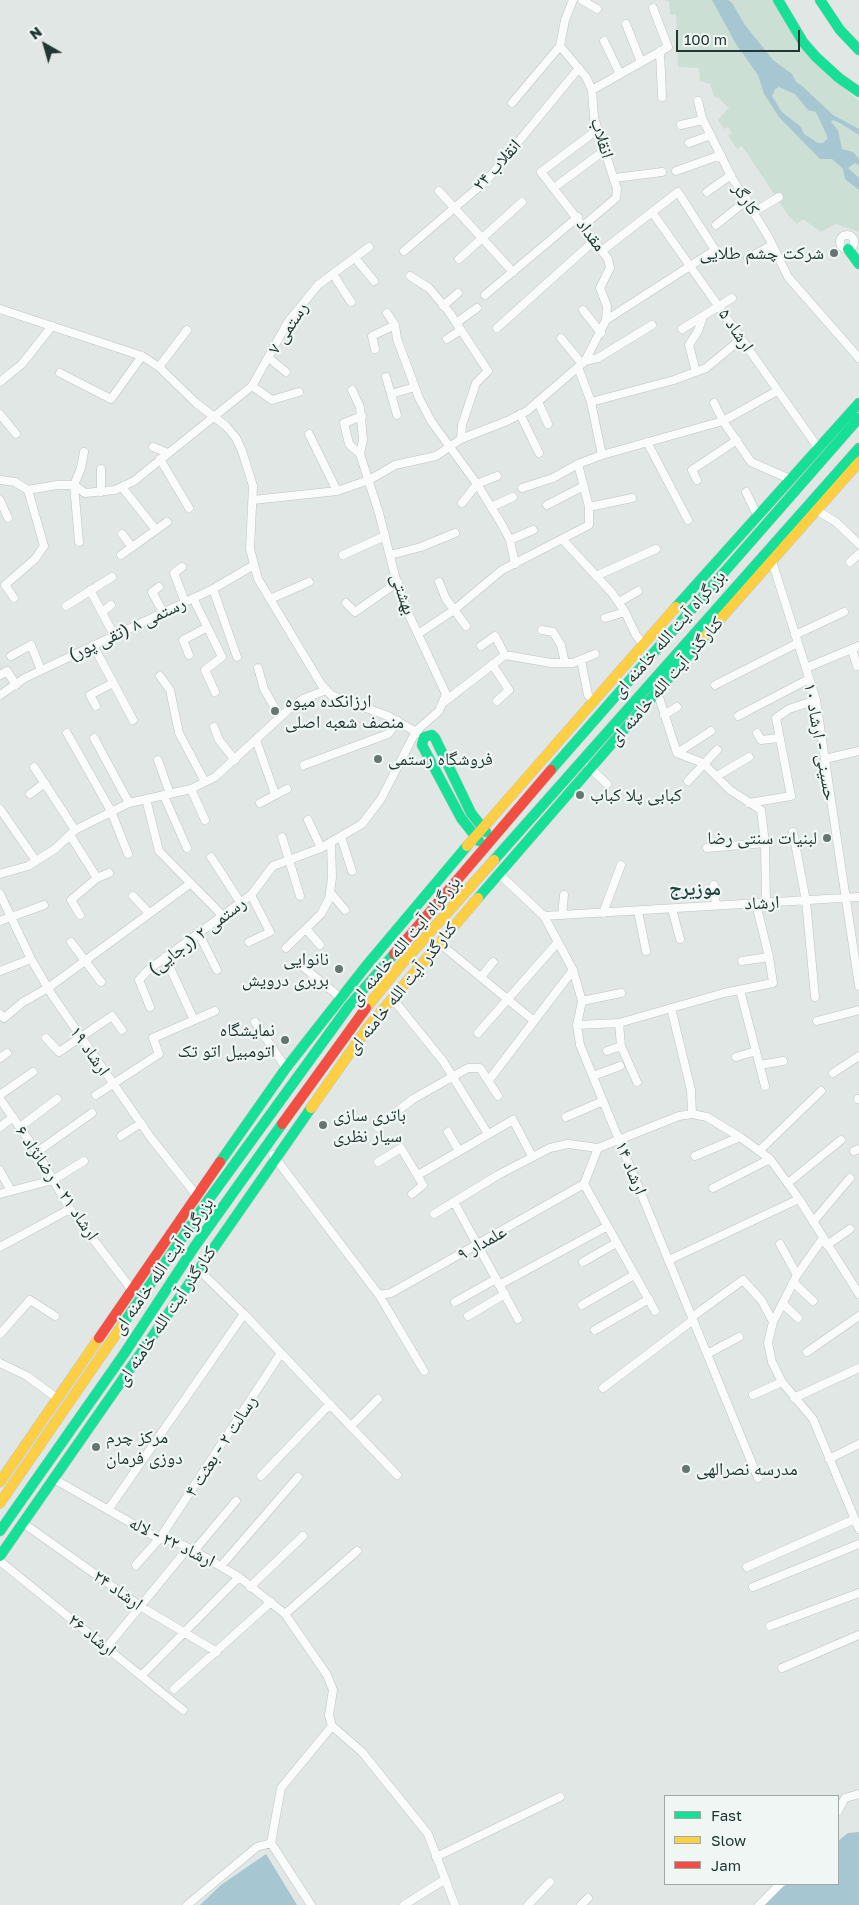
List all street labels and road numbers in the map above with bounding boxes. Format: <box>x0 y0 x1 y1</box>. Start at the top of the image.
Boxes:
street label: انقلاب <box>586 115 618 161</box>
street label: انقلاب ۲۴ <box>468 135 526 195</box>
street label: کارگر <box>728 179 764 219</box>
street label: مقداد <box>572 214 610 256</box>
street label: رستمی ۷ <box>263 298 313 358</box>
street label: ارشاد ۵ <box>714 304 758 356</box>
street label: بزرگراه آیت الله خامنه ای <box>608 566 730 702</box>
street label: بهشتی <box>386 570 420 618</box>
street label: رستمی ۸ (تقی پور) <box>65 592 189 666</box>
street label: کنارگذر آیت الله خامنه ای <box>604 612 728 750</box>
street label: حسینی - ارشاد ۱۰ <box>799 681 841 803</box>
street label: بزرگراه آیت الله خامنه ای <box>345 872 465 1010</box>
street label: ارشاد <box>744 891 780 915</box>
street label: رستمی ۲ (رجایی) <box>144 892 250 980</box>
street label: کنارگذر آیت الله خامنه ای <box>342 917 462 1059</box>
street label: ارشاد ۱۹ <box>65 1022 115 1080</box>
street label: ارشاد ۲۱ - رضانژاد ۶ <box>11 1122 103 1244</box>
street label: ارشاد ۱۴ <box>611 1138 651 1198</box>
street label: بزرگراه آیت الله خامنه ای <box>108 1193 218 1339</box>
street label: علمدار ۹ <box>453 1221 511 1265</box>
street label: کنارگذر آیت الله خامنه ای <box>111 1242 221 1390</box>
street label: رسالت ۲ - بعثت ۴ <box>180 1391 262 1501</box>
street label: ارشاد ۲۲ - لاله <box>126 1512 218 1572</box>
street label: ارشاد ۲۴ <box>89 1565 147 1615</box>
street label: ارشاد ۲۶ <box>64 1609 120 1661</box>

